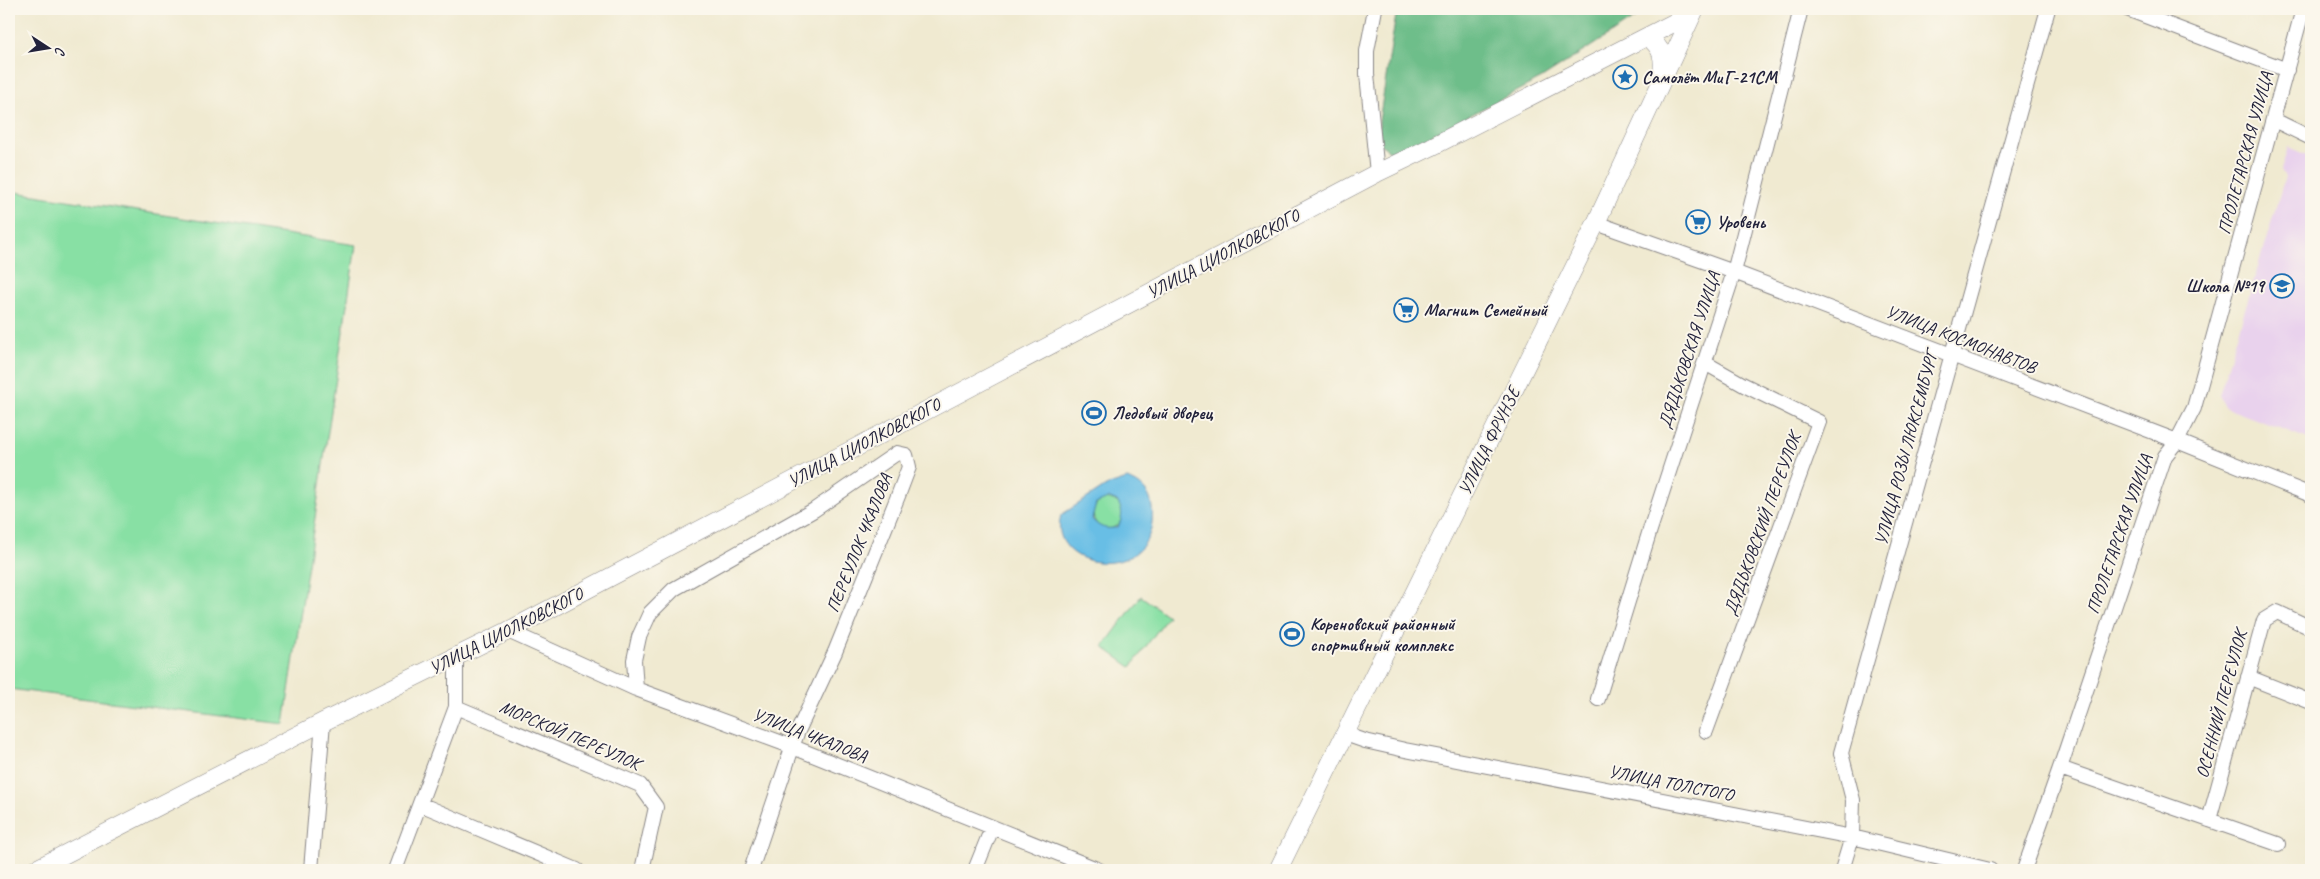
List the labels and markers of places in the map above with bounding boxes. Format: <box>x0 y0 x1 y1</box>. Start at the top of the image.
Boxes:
place icon: Самолёт МиГ-21СМ <box>1612 64 1638 90</box>
place label: Самолёт МиГ-21СМ <box>1642 66 1778 88</box>
supermarket icon: Уровень <box>1685 209 1711 235</box>
place label: Уровень <box>1716 211 1767 233</box>
school or university icon: Школа №19 <box>2269 273 2295 299</box>
place label: Школа №19 <box>2186 275 2266 297</box>
supermarket icon: Магнит Семейный <box>1393 297 1419 323</box>
place label: Магнит Семейный <box>1424 299 1548 321</box>
sports icon: Ледовый дворец <box>1081 400 1107 426</box>
place label: Ледовый дворец <box>1112 402 1214 424</box>
place label: Кореновский районный спортивный комплекс <box>1310 613 1456 656</box>
sports icon: Кореновский районный спортивный комплекс <box>1279 621 1305 647</box>

